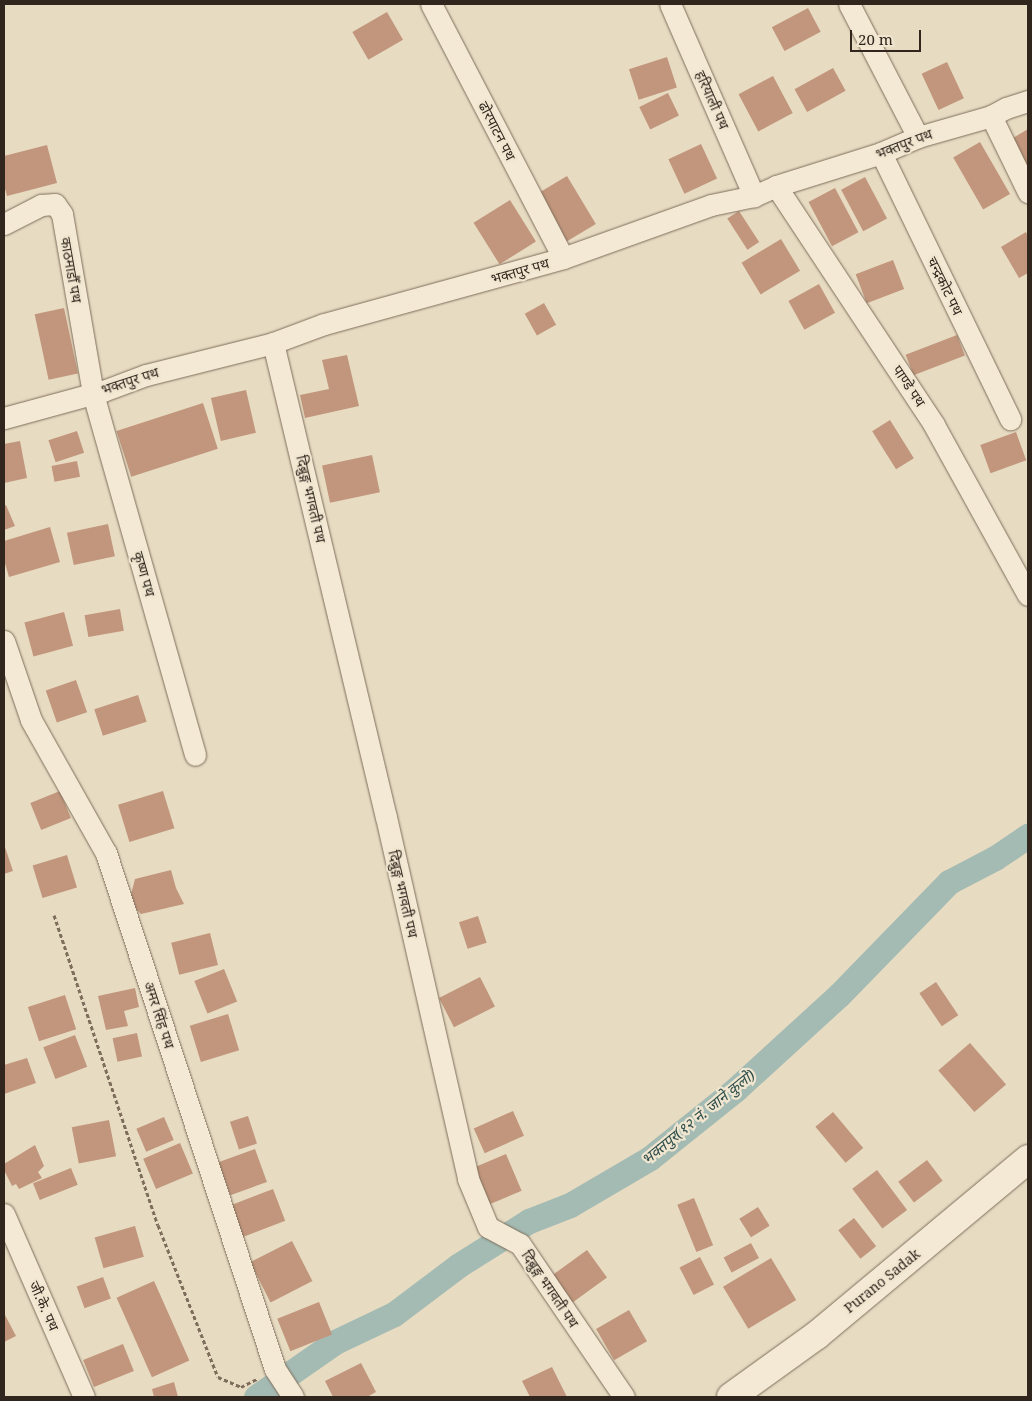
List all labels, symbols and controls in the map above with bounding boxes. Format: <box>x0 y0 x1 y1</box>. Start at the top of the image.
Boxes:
scale bar <box>852 20 923 52</box>
text: 20 m <box>858 29 893 49</box>
street label: हरियाली पथ <box>692 68 732 132</box>
street label: ढोरपाटन पथ <box>475 99 519 163</box>
street label: भक्तपुर पथ <box>873 125 935 163</box>
street label: काठमाडौँ पथ <box>57 236 85 304</box>
street label: चन्द्रकोट पथ <box>924 254 966 318</box>
street label: भक्तपुर पथ <box>489 255 551 287</box>
street label: पाण्डे पथ <box>889 362 929 410</box>
street label: भक्तपुर पथ <box>99 364 161 398</box>
street label: दिब्रुङ्ग भगवती पथ <box>293 454 329 544</box>
street label: कृष्ण पथ <box>130 550 158 598</box>
street label: दिब्रुङ्ग भगवती पथ <box>385 849 421 939</box>
street label: अमर सिंह पथ <box>140 979 178 1051</box>
water label: भक्तपुर(१२ नं. जाने कुलो) <box>638 1066 758 1168</box>
street label: Purano Sadak <box>841 1245 923 1317</box>
street label: दिब्रुङ्ग भगवती पथ <box>518 1247 582 1331</box>
street label: जी.के. पथ <box>26 1279 62 1333</box>

